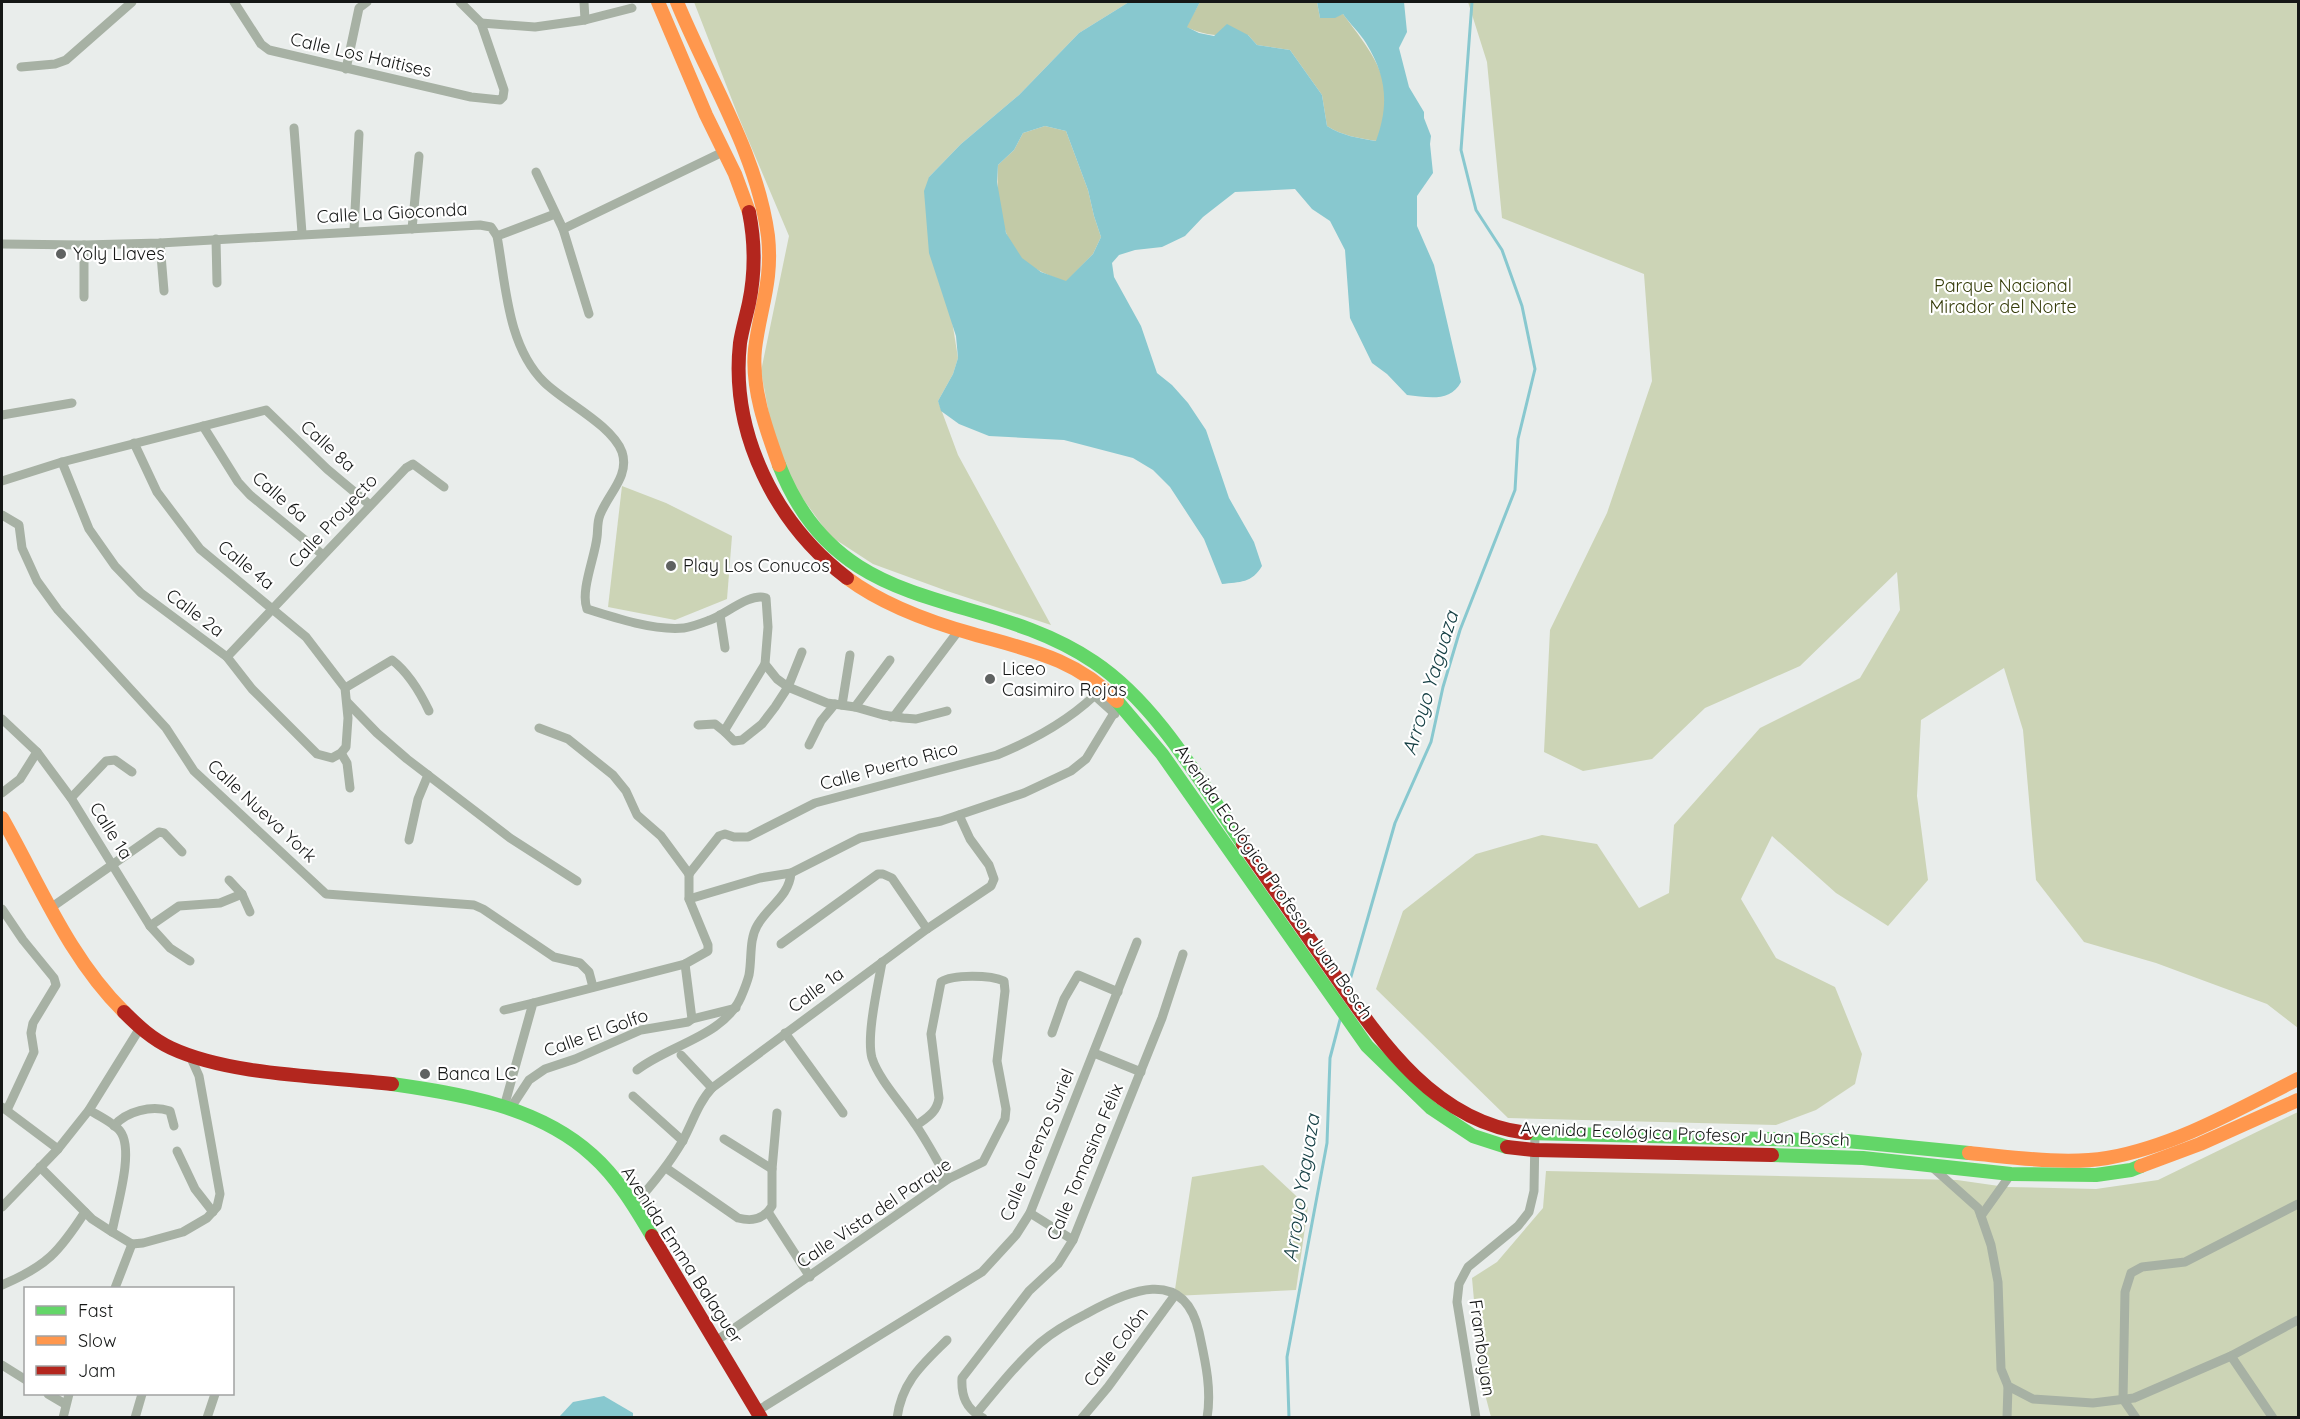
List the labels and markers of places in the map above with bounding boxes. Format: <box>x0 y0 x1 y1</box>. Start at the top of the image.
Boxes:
place label: Yoly Llaves <box>73 242 165 265</box>
marker: Yoly Llaves <box>54 247 68 261</box>
place label: Play Los Conucos <box>683 554 830 577</box>
marker: Play Los Conucos <box>664 559 678 573</box>
place label: Liceo Casimiro Rojas <box>1002 657 1127 701</box>
marker: Liceo Casimiro Rojas <box>983 672 997 686</box>
place label: Banca LC <box>437 1062 517 1085</box>
marker: Banca LC <box>418 1067 432 1081</box>

